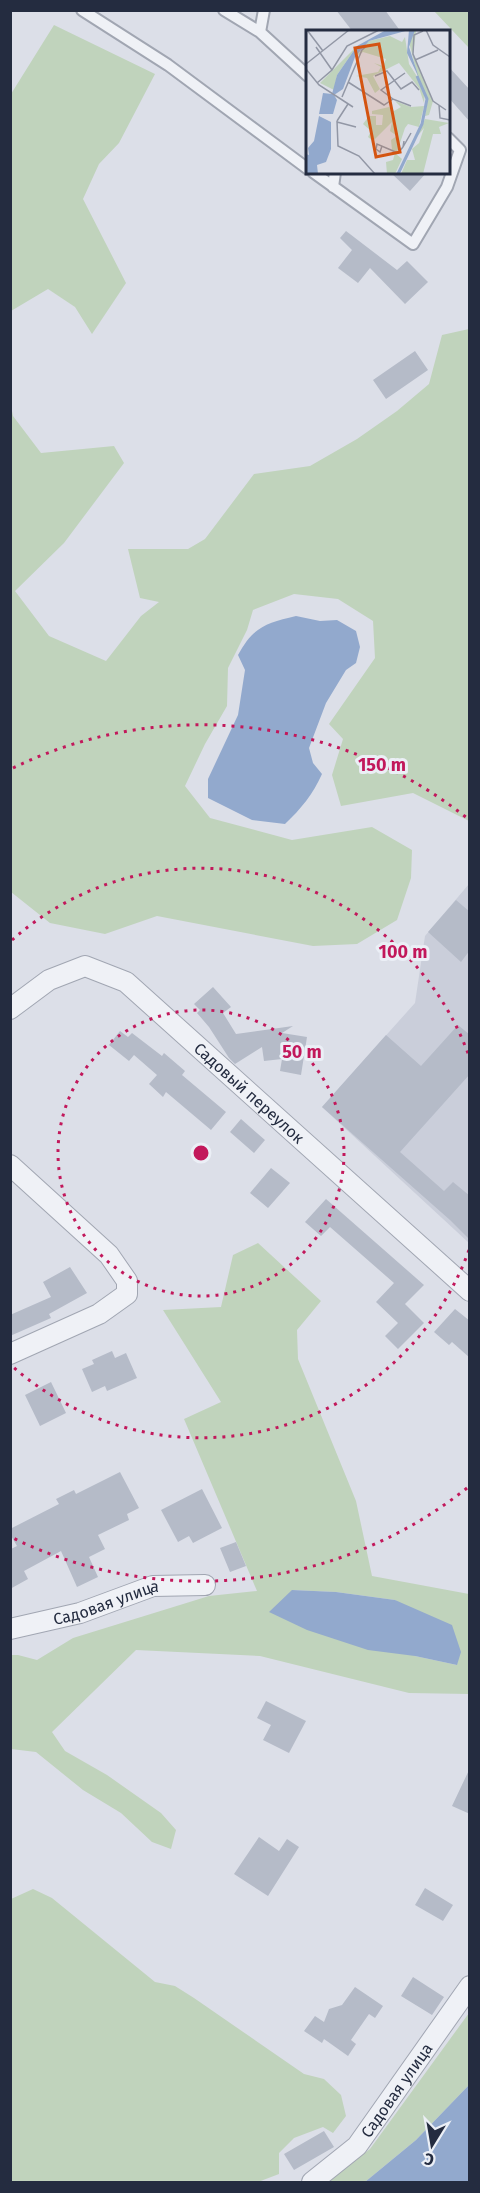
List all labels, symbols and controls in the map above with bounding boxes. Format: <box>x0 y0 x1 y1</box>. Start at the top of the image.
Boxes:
inset map <box>306 30 450 174</box>
text: 150 m <box>358 754 406 776</box>
text: 100 m <box>379 941 427 963</box>
street label: Садовый переулок <box>190 1038 309 1148</box>
text: 50 m <box>282 1041 322 1063</box>
centre of rings <box>191 1143 211 1163</box>
street label: Садовая улица <box>51 1576 159 1628</box>
street label: Садовая улица <box>357 2039 436 2141</box>
north arrow <box>402 2115 462 2175</box>
text: С <box>422 2149 436 2169</box>

